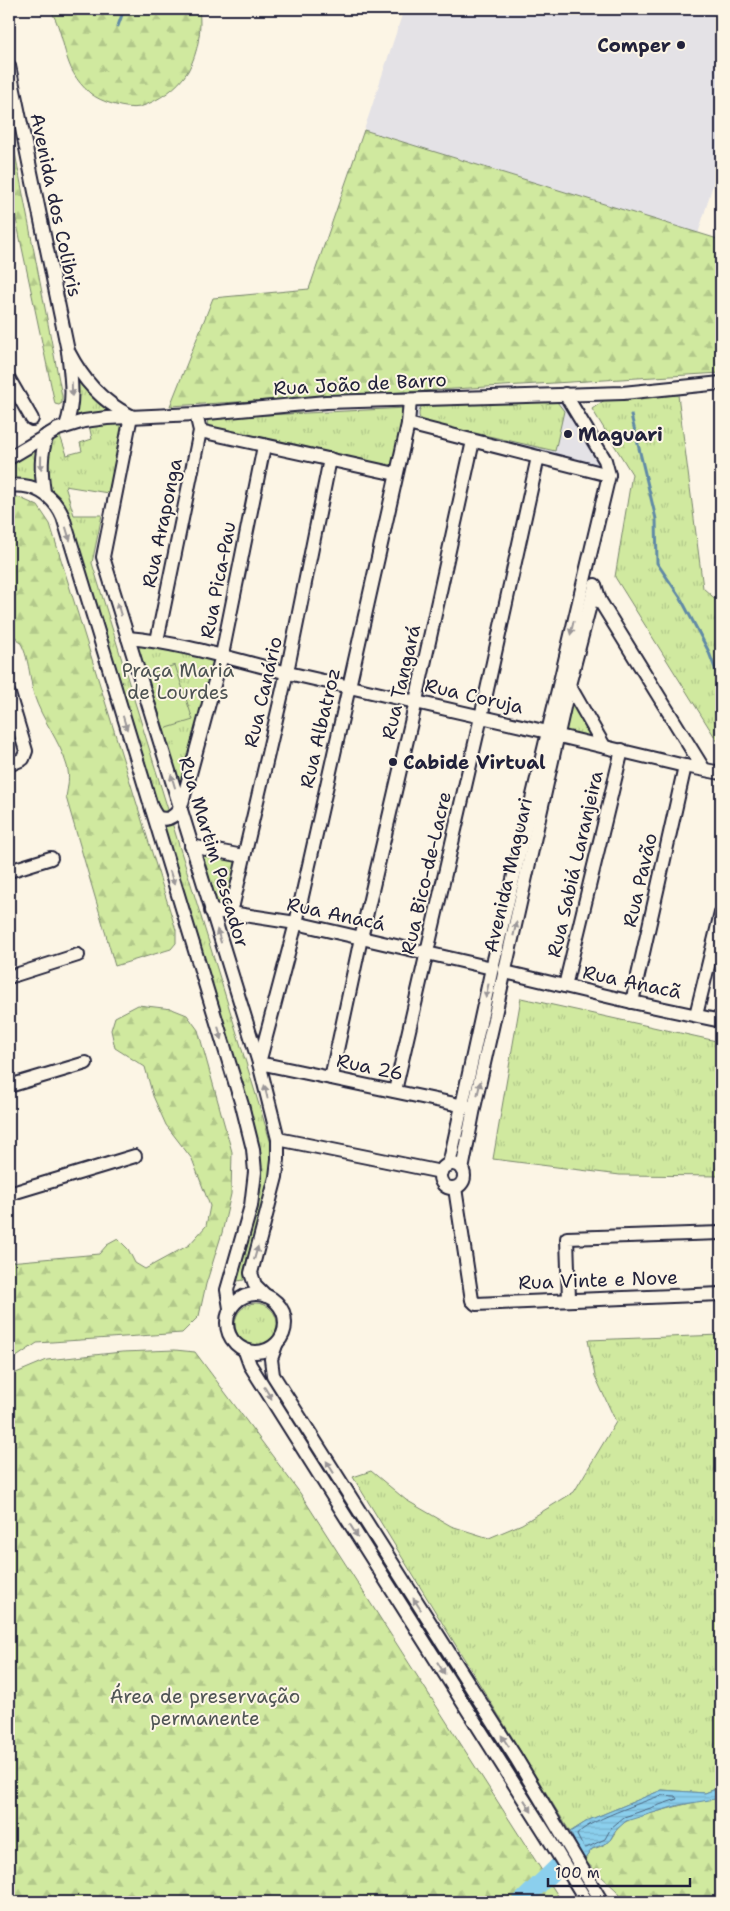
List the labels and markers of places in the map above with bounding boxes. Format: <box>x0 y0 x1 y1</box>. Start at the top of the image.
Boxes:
place label: Comper <box>597 33 671 58</box>
marker: Comper <box>675 39 687 51</box>
place label: Maguari <box>578 422 663 447</box>
marker: Maguari <box>562 428 574 440</box>
place label: Cabide Virtual <box>403 750 546 775</box>
marker: Cabide Virtual <box>387 756 399 768</box>

